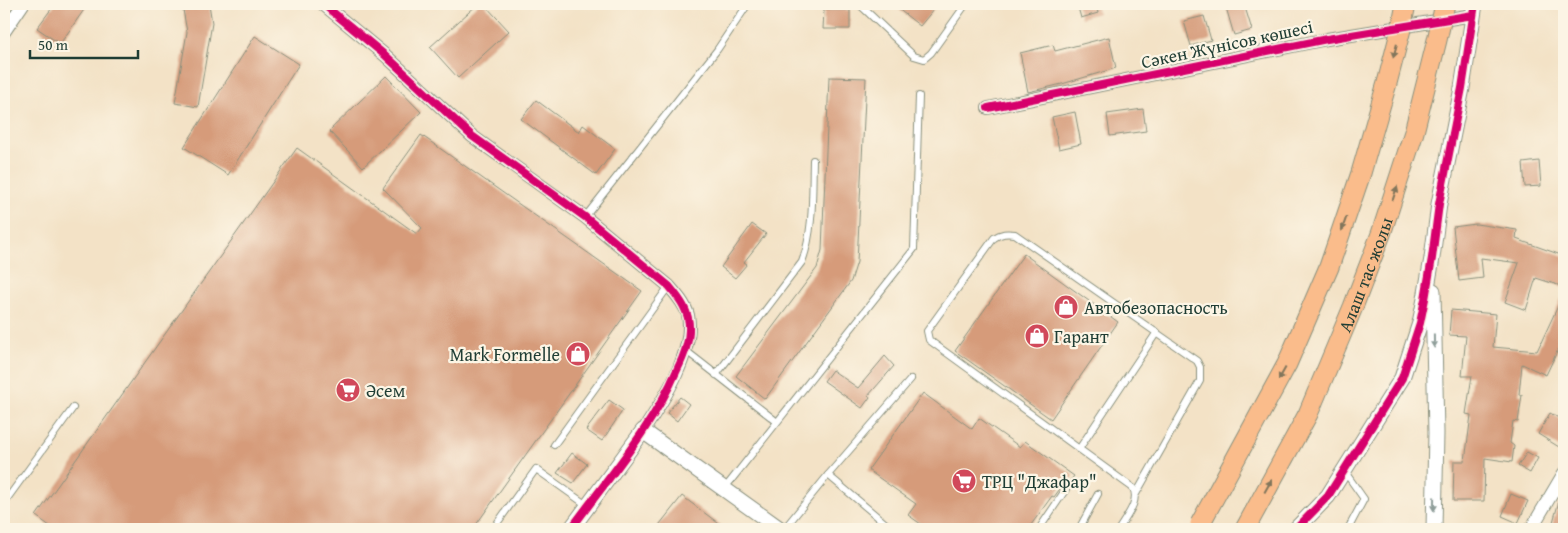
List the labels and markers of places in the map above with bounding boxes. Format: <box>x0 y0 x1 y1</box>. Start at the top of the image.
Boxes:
shop icon: Автобезопасность <box>1053 294 1079 320</box>
place label: Автобезопасность <box>1084 294 1228 321</box>
shop icon: Гарант <box>1024 323 1050 349</box>
place label: Гарант <box>1054 323 1109 350</box>
place label: Mark Formelle <box>450 341 560 368</box>
shop icon: Mark Formelle <box>565 341 591 367</box>
supermarket icon: Әсем <box>335 377 361 403</box>
place label: Әсем <box>366 377 405 404</box>
supermarket icon: ТРЦ "Джафар" <box>951 468 977 494</box>
place label: ТРЦ "Джафар" <box>982 468 1097 495</box>

